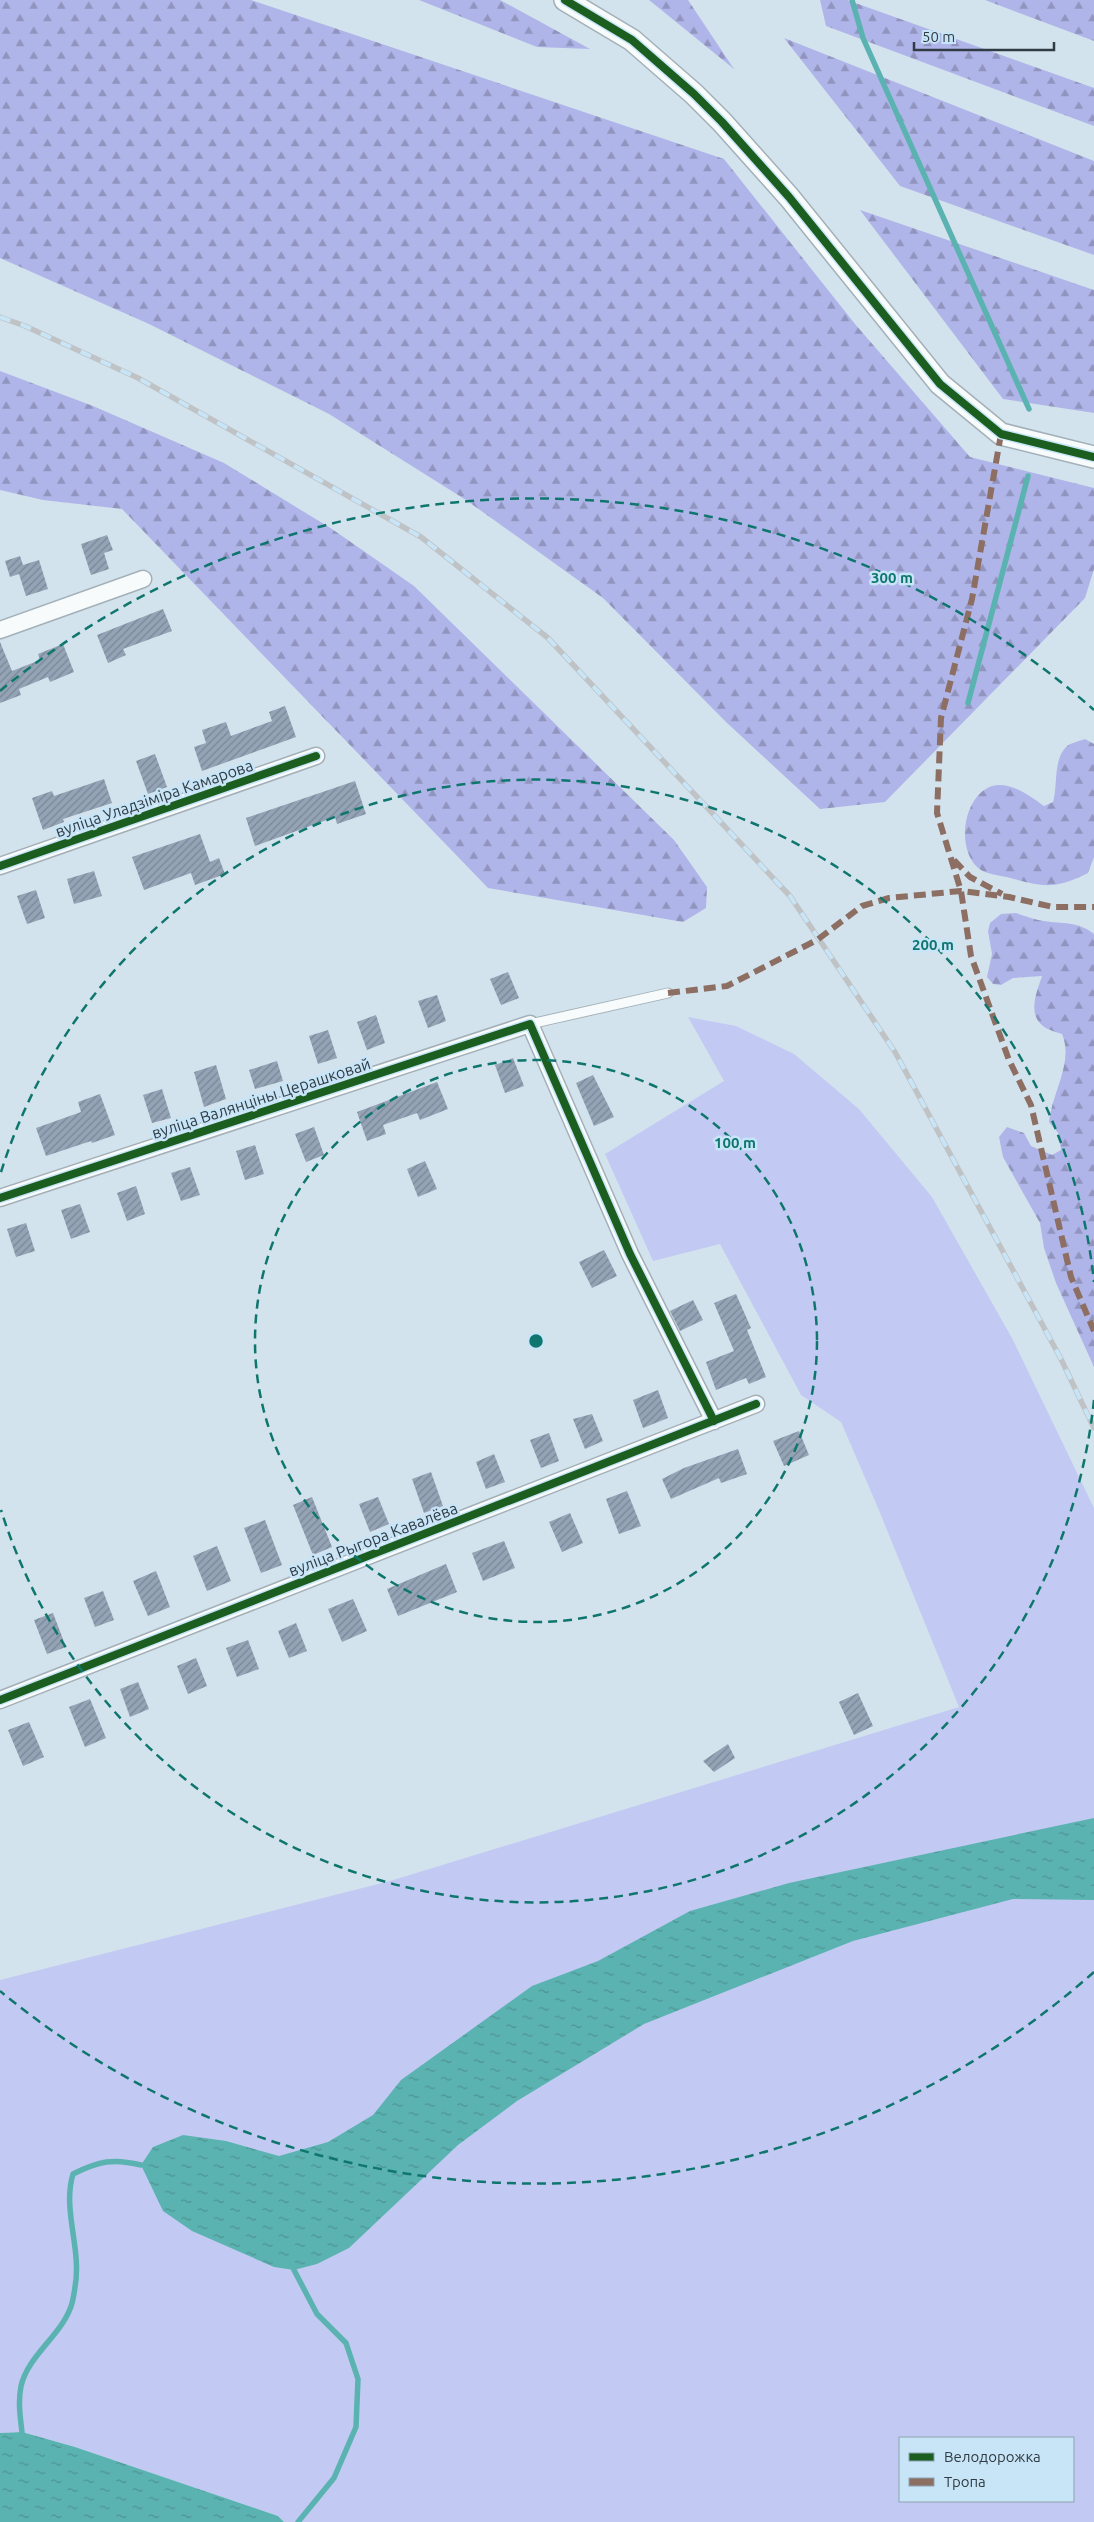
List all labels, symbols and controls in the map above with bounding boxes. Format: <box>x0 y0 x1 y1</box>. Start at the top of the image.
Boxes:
scale bar <box>914 20 1054 52</box>
text: 50 m <box>922 28 955 45</box>
text: 300 m <box>871 569 913 586</box>
street label: вуліца Уладзіміра Камарова <box>53 756 255 840</box>
text: 200 m <box>912 936 954 953</box>
street label: вуліца Валянціны Церашковай <box>149 1054 373 1142</box>
text: 100 m <box>714 1134 756 1151</box>
centre of rings <box>527 1332 545 1350</box>
street label: вуліца Рыгора Кавалёва <box>286 1498 460 1580</box>
legend <box>899 2437 1074 2502</box>
text: Велодорожка <box>944 2448 1041 2465</box>
text: Тропа <box>944 2473 986 2490</box>

